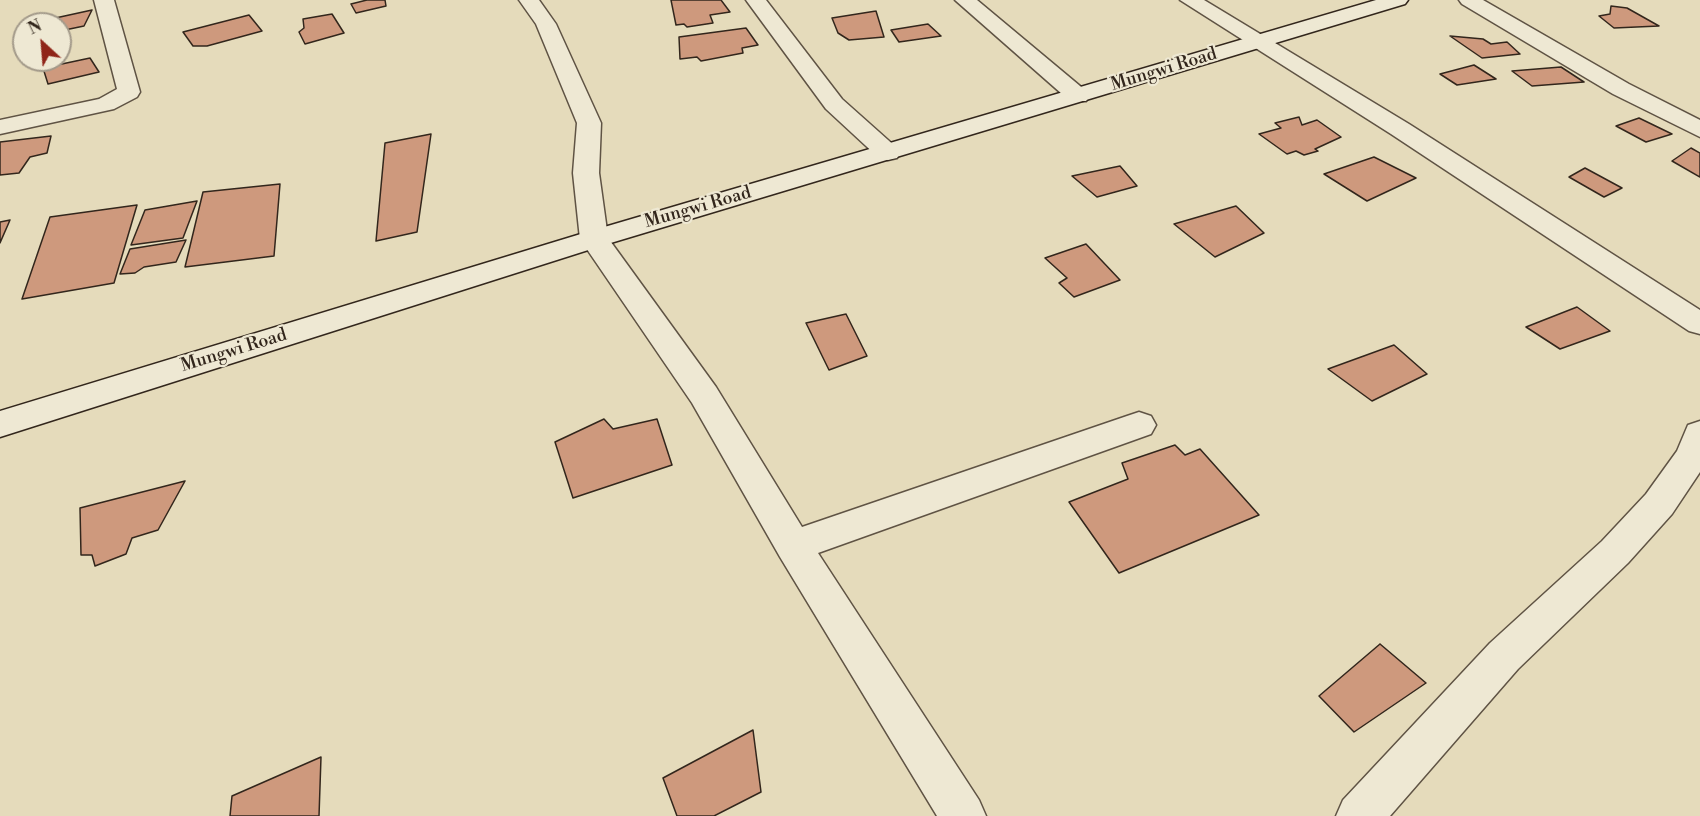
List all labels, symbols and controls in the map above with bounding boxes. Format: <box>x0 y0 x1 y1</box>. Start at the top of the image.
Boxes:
north arrow <box>12 12 72 72</box>
text: N <box>25 16 45 39</box>
street label: Mungwi Road <box>1108 44 1220 96</box>
street label: Mungwi Road <box>642 182 754 234</box>
street label: Mungwi Road <box>178 325 290 377</box>

